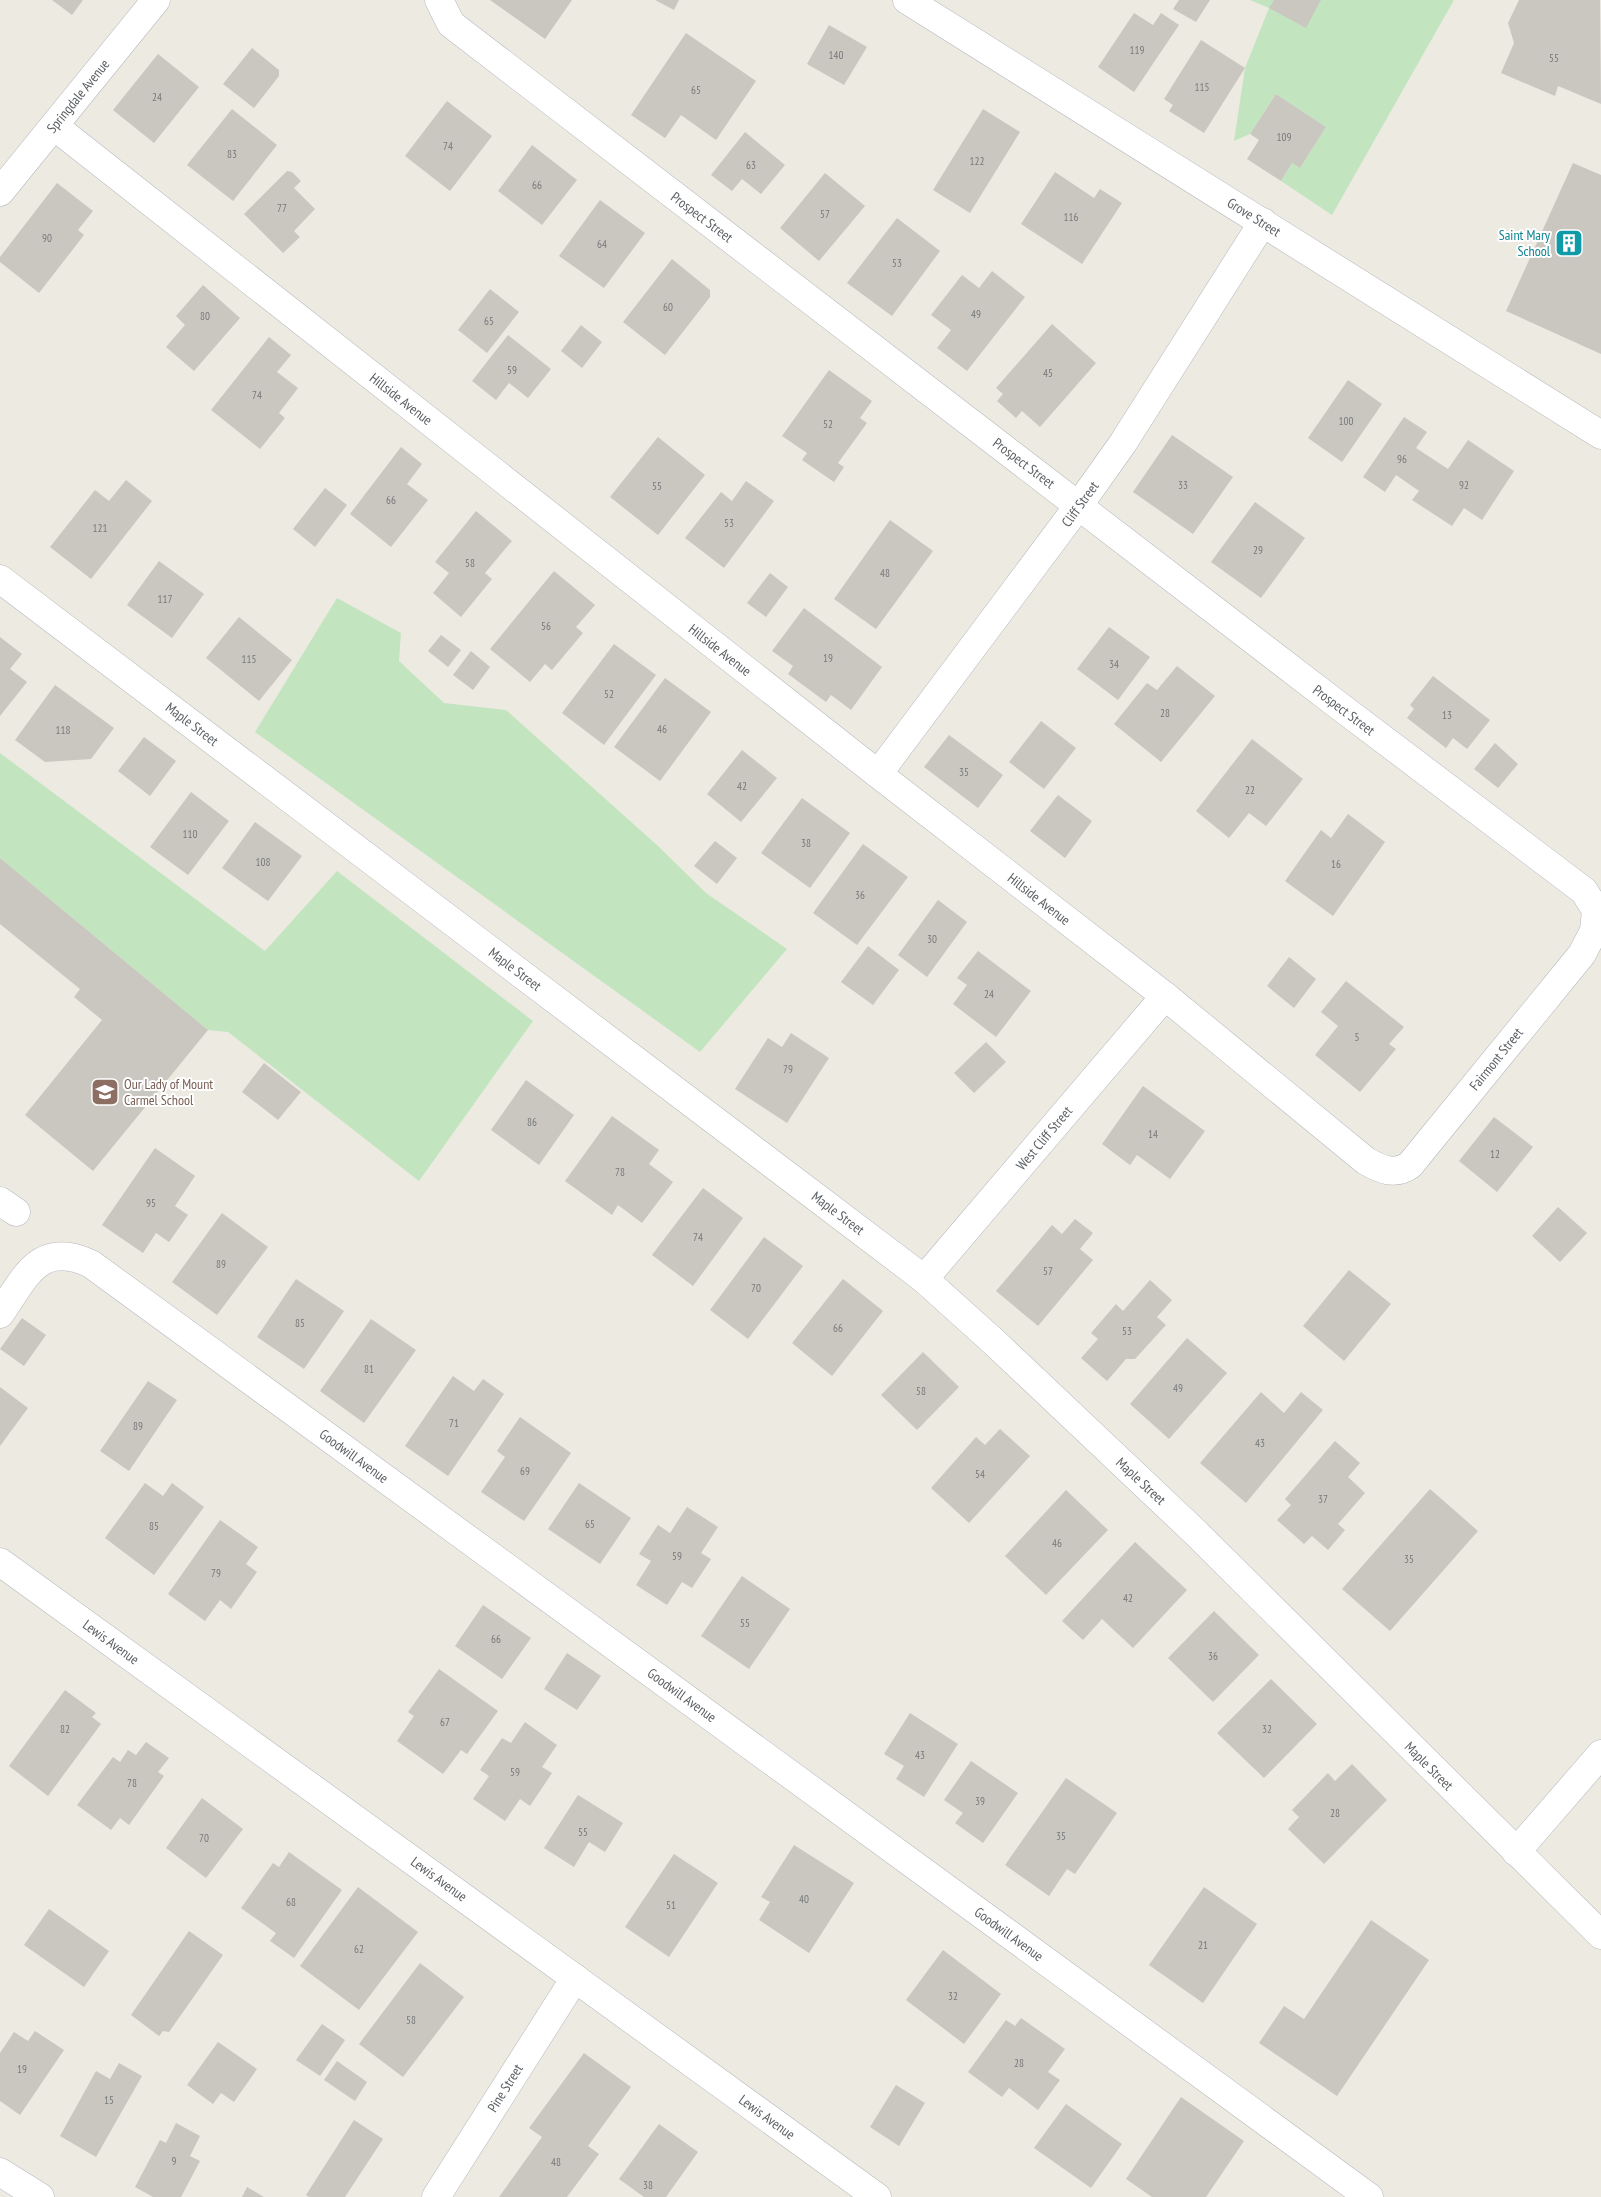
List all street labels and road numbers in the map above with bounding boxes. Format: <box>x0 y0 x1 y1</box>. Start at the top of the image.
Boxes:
street label: Springdale Avenue <box>43 55 113 137</box>
street label: Prospect Street <box>667 188 737 246</box>
street label: Grove Street <box>1224 194 1284 241</box>
street label: Hillside Avenue <box>366 369 436 429</box>
street label: Prospect Street <box>989 434 1059 492</box>
street label: Cliff Street <box>1057 478 1103 530</box>
street label: Hillside Avenue <box>685 620 755 680</box>
street label: Prospect Street <box>1309 681 1379 739</box>
street label: Maple Street <box>162 698 222 750</box>
street label: Hillside Avenue <box>1004 869 1074 929</box>
street label: Maple Street <box>485 943 545 995</box>
street label: Fairmont Street <box>1465 1024 1527 1094</box>
street label: West Cliff Street <box>1012 1102 1076 1174</box>
street label: Maple Street <box>808 1187 868 1239</box>
street label: Goodwill Avenue <box>316 1425 392 1487</box>
street label: Maple Street <box>1112 1453 1170 1509</box>
street label: Lewis Avenue <box>79 1616 143 1668</box>
street label: Goodwill Avenue <box>644 1664 720 1726</box>
street label: Maple Street <box>1401 1738 1457 1794</box>
street label: Lewis Avenue <box>407 1853 471 1905</box>
street label: Goodwill Avenue <box>971 1903 1047 1965</box>
street label: Pine Street <box>483 2061 527 2115</box>
street label: Lewis Avenue <box>735 2091 799 2143</box>

